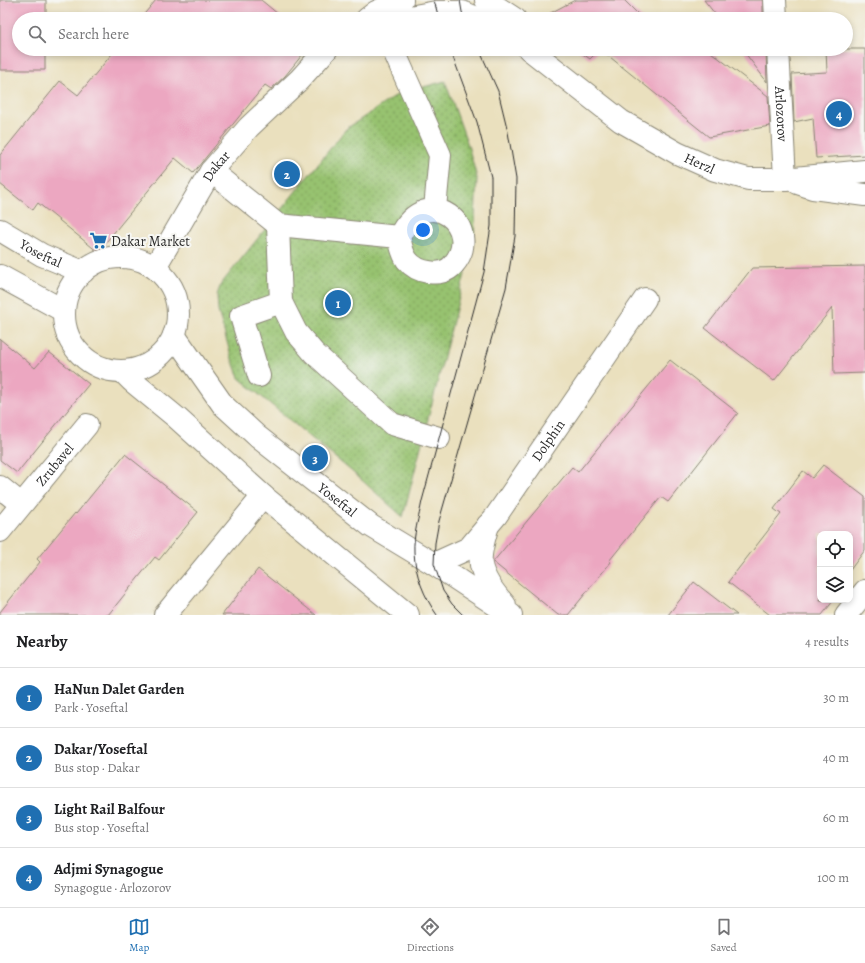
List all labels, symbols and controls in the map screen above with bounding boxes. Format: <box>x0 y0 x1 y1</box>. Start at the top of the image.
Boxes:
search box <box>12 12 853 56</box>
icon: search <box>26 23 48 45</box>
text: Search here <box>58 24 129 44</box>
street label: Arlozorov <box>770 85 793 143</box>
pin: 4 <box>826 99 852 129</box>
street label: Dakar <box>197 146 235 185</box>
street label: Herzl <box>681 148 718 178</box>
pin: 2 <box>274 159 300 189</box>
your location <box>413 220 433 240</box>
supermarket icon: Dakar Market <box>88 231 108 251</box>
place label: Dakar Market <box>111 232 190 251</box>
street label: Yoseftal <box>15 234 65 272</box>
pin: 1 <box>325 288 351 318</box>
street label: Dolphin <box>527 416 569 465</box>
street label: Zrubavel <box>31 439 78 490</box>
pin: 3 <box>302 443 328 473</box>
street label: Yoseftal <box>313 478 361 521</box>
map controls <box>817 531 853 603</box>
button: locate <box>817 531 853 567</box>
button: layers <box>817 567 853 603</box>
text: Nearby <box>16 630 67 653</box>
text: 4 results <box>805 633 849 650</box>
text: HaNun Dalet Garden <box>54 679 184 699</box>
text: 1 <box>27 689 31 706</box>
text: 30 m <box>823 689 849 706</box>
text: Park · Yoseftal <box>54 699 128 716</box>
text: Dakar/Yoseftal <box>54 739 148 759</box>
text: 2 <box>26 749 32 766</box>
text: 40 m <box>823 749 849 766</box>
text: Bus stop · Dakar <box>54 759 140 776</box>
text: Light Rail Balfour <box>54 799 165 819</box>
text: 3 <box>26 809 32 826</box>
text: 60 m <box>823 809 849 826</box>
text: Bus stop · Yoseftal <box>54 819 149 836</box>
text: Adjmi Synagogue <box>54 859 163 879</box>
text: 4 <box>26 869 32 886</box>
text: 100 m <box>817 869 849 886</box>
text: Synagogue · Arlozorov <box>54 879 171 896</box>
tab: Map <box>128 916 150 955</box>
tab: Directions <box>407 916 454 955</box>
tab: Saved <box>711 916 737 955</box>

